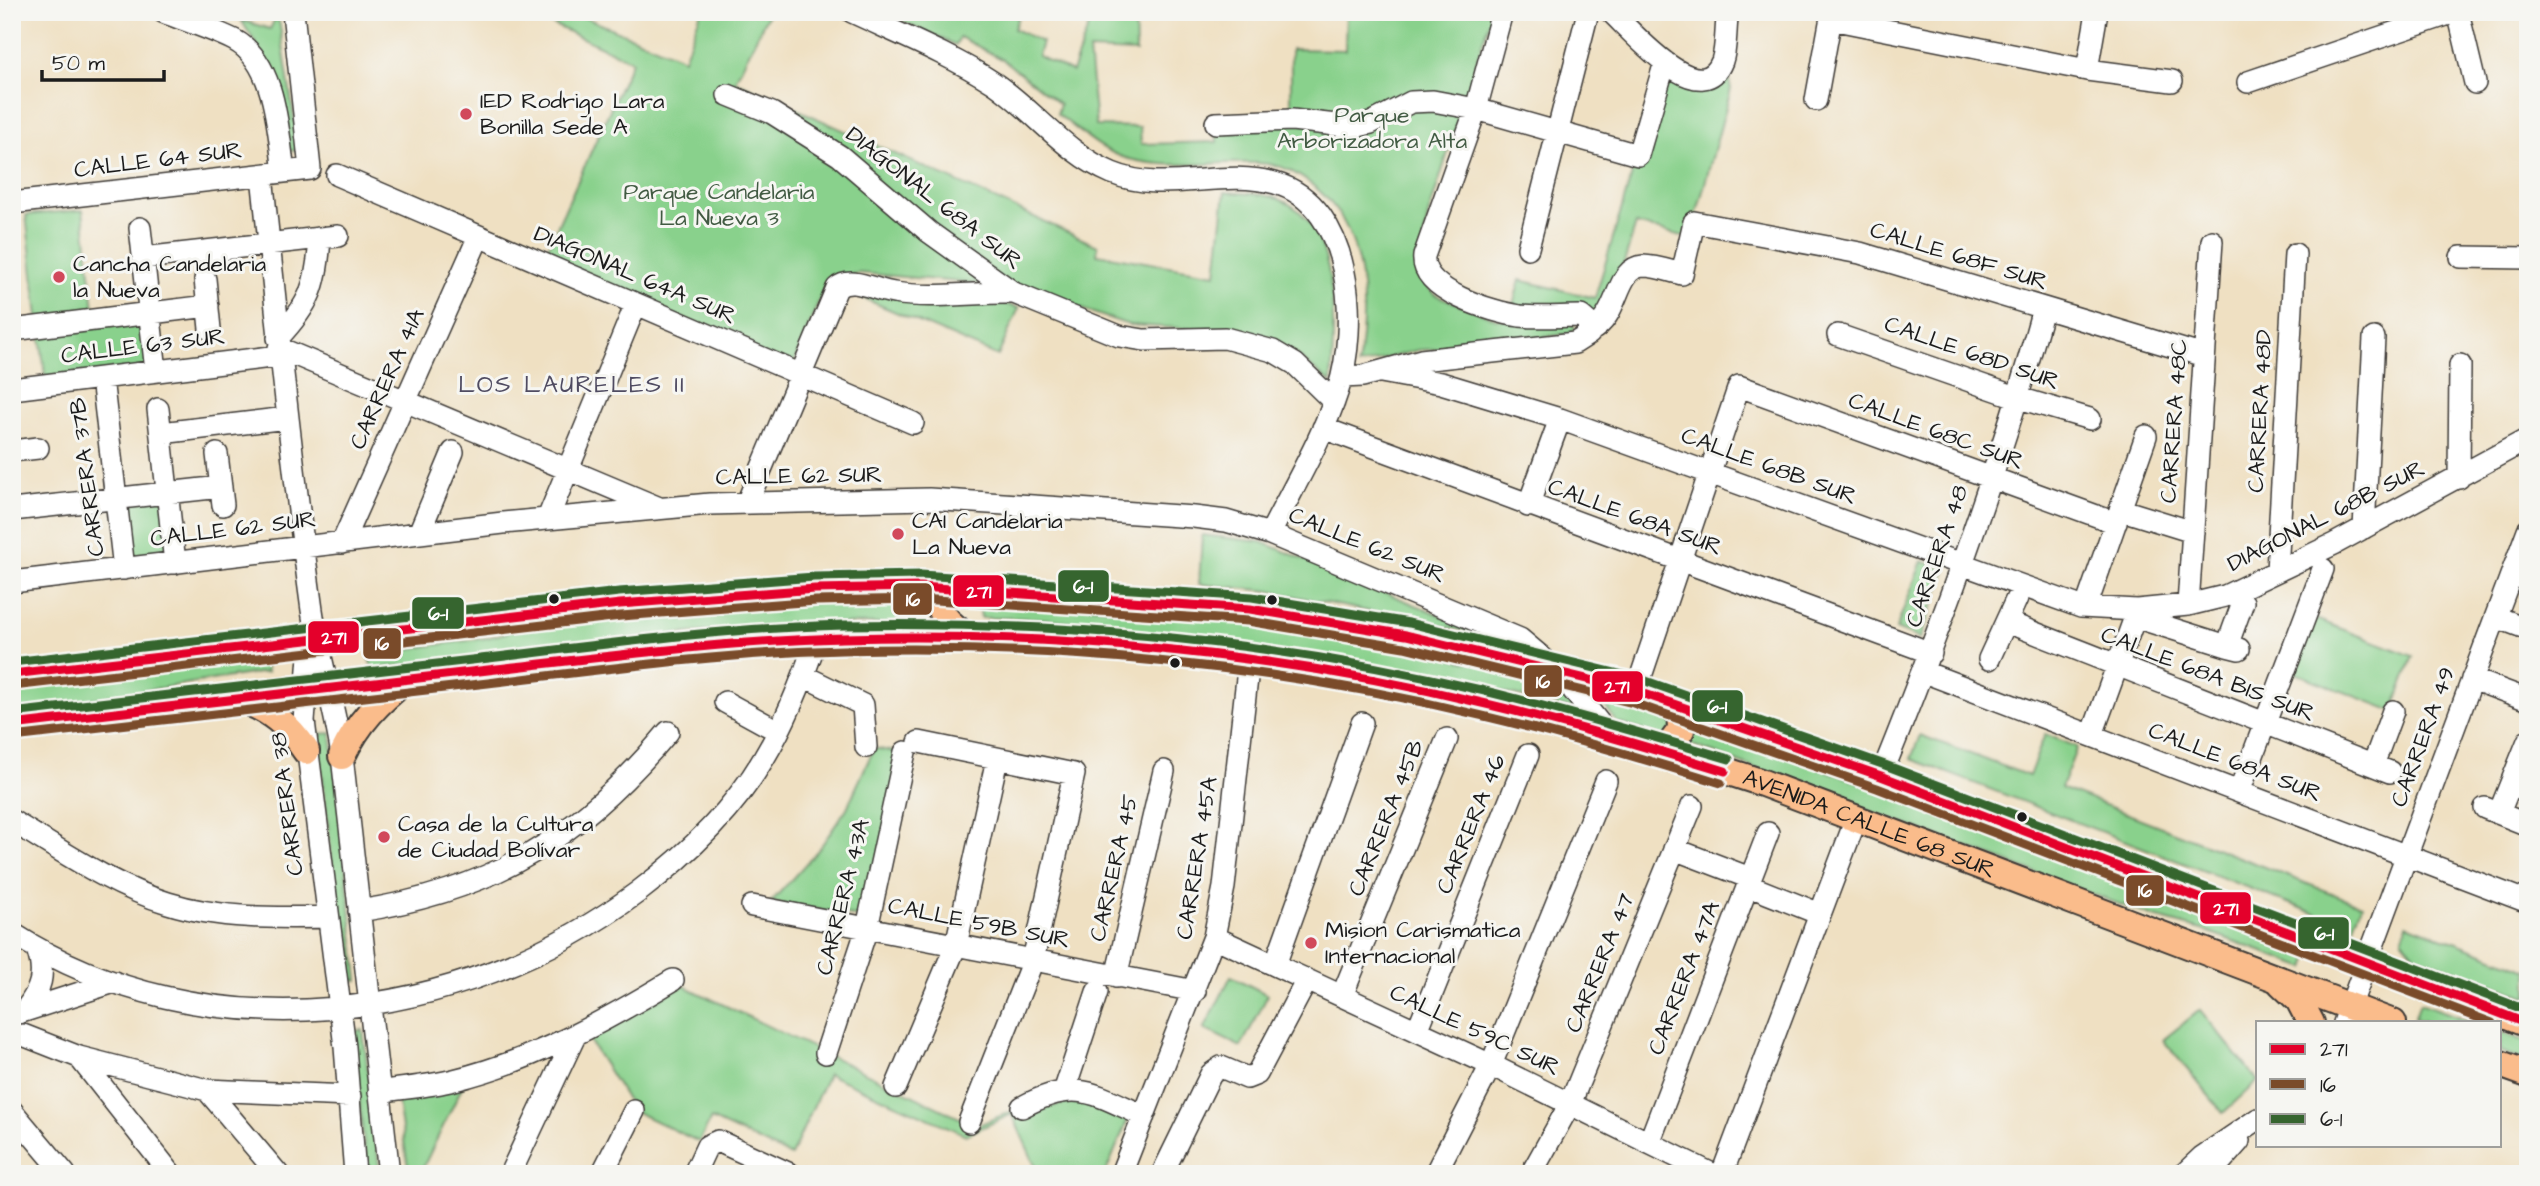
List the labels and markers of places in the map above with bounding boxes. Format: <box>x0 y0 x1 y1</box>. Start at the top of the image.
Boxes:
place label: IED Rodrigo Lara Bonilla Sede A <box>480 85 665 143</box>
marker: IED Rodrigo Lara Bonilla Sede A <box>458 106 474 122</box>
place label: Cancha Candelaria la Nueva <box>73 248 267 306</box>
marker: Cancha Candelaria la Nueva <box>51 269 67 285</box>
place label: CAI Candelaria La Nueva <box>912 505 1063 563</box>
marker: CAI Candelaria La Nueva <box>890 526 906 542</box>
unlabelled marker <box>547 592 561 606</box>
unlabelled marker <box>1265 593 1279 607</box>
unlabelled marker <box>1168 656 1182 670</box>
place label: Casa de la Cultura de Ciudad Bolívar <box>398 808 594 866</box>
unlabelled marker <box>2015 810 2029 824</box>
marker: Casa de la Cultura de Ciudad Bolívar <box>376 829 392 845</box>
place label: Mision Carismatica Internacional <box>1325 914 1521 972</box>
marker: Mision Carismatica Internacional <box>1303 935 1319 951</box>

